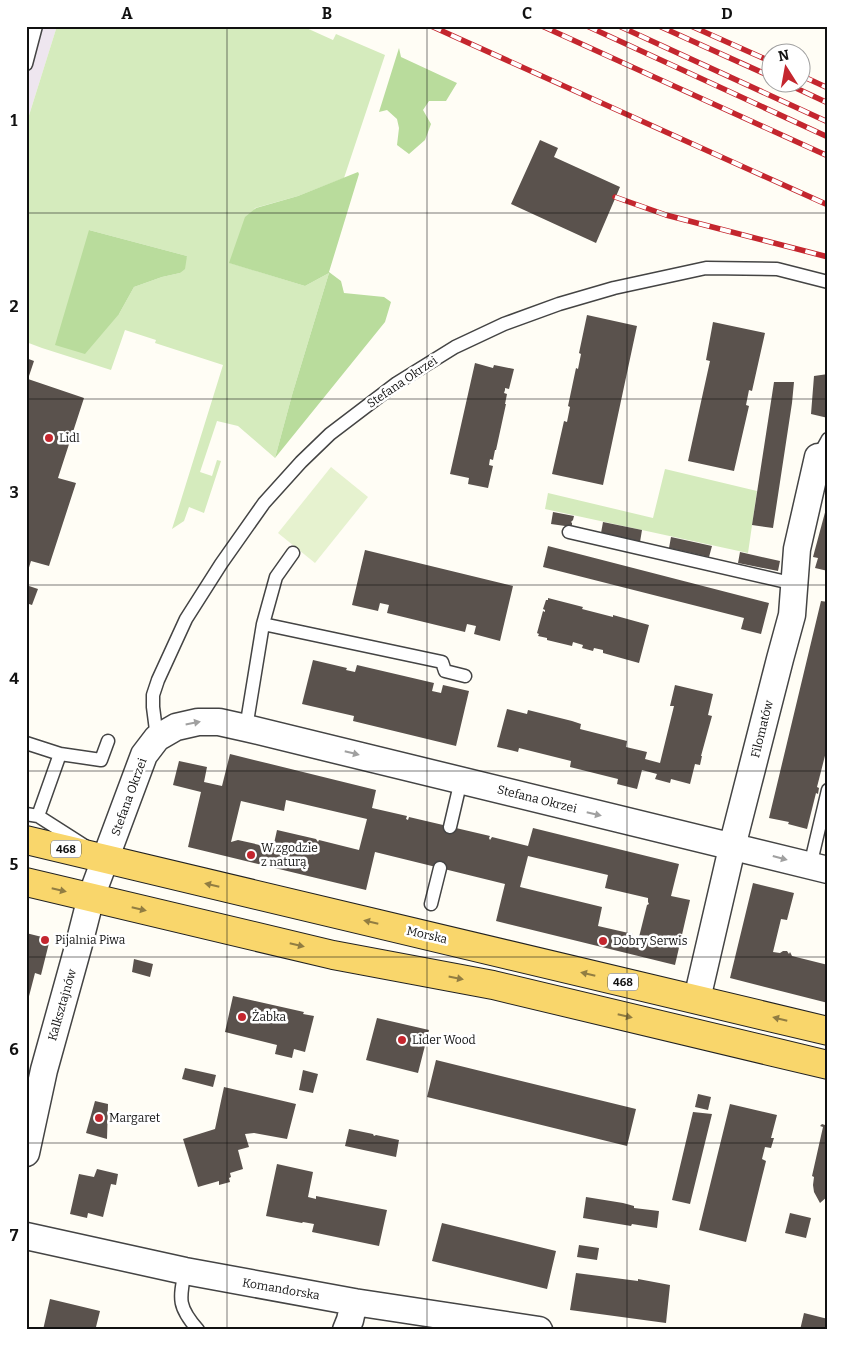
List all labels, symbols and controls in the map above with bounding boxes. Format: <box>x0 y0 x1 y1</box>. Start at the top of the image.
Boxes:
text: A <box>121 4 133 23</box>
text: B <box>322 4 332 23</box>
text: C <box>522 4 532 23</box>
text: D <box>721 4 733 23</box>
north arrow <box>762 42 812 92</box>
text: N <box>777 46 791 65</box>
text: 1 <box>11 111 18 130</box>
text: 2 <box>9 297 19 316</box>
street label: Stefana Okrzei <box>364 353 440 411</box>
place label: Lidl <box>59 431 80 445</box>
marker: Lidl <box>43 432 55 444</box>
text: 3 <box>9 483 19 502</box>
text: 4 <box>9 669 19 688</box>
street label: Filomatów <box>748 698 776 759</box>
one-way arrow <box>185 719 201 727</box>
one-way arrow <box>344 750 359 758</box>
street label: Stefana Okrzei <box>108 756 150 838</box>
street label: Stefana Okrzei <box>496 782 579 816</box>
one-way arrow <box>587 810 602 818</box>
road number: 468 <box>51 841 81 858</box>
place label: W zgodzie z naturą <box>261 841 318 869</box>
marker: W zgodzie z naturą <box>245 849 257 861</box>
one-way arrow <box>773 854 788 862</box>
text: 5 <box>10 855 19 874</box>
one-way arrow <box>205 881 220 889</box>
one-way arrow <box>51 886 66 894</box>
one-way arrow <box>131 905 146 913</box>
one-way arrow <box>363 918 378 926</box>
street label: Morska <box>405 924 449 947</box>
place label: Pijalnia Piwa <box>55 933 126 947</box>
marker: Pijalnia Piwa <box>39 934 51 946</box>
place label: Dobry Serwis <box>613 934 688 948</box>
marker: Dobry Serwis <box>597 935 609 947</box>
one-way arrow <box>289 941 304 949</box>
street label: Kalksztajnów <box>45 967 79 1042</box>
one-way arrow <box>581 970 596 978</box>
one-way arrow <box>448 974 464 982</box>
road number: 468 <box>608 974 638 990</box>
place label: Żabka <box>252 1009 286 1024</box>
marker: Żabka <box>236 1011 248 1023</box>
one-way arrow <box>618 1012 633 1020</box>
one-way arrow <box>773 1015 788 1023</box>
place label: Lider Wood <box>412 1033 476 1047</box>
marker: Lider Wood <box>396 1034 408 1046</box>
text: 6 <box>9 1040 19 1059</box>
place label: Margaret <box>109 1111 161 1125</box>
marker: Margaret <box>93 1112 105 1124</box>
text: 7 <box>10 1226 19 1245</box>
street label: Komandorska <box>241 1275 321 1303</box>

